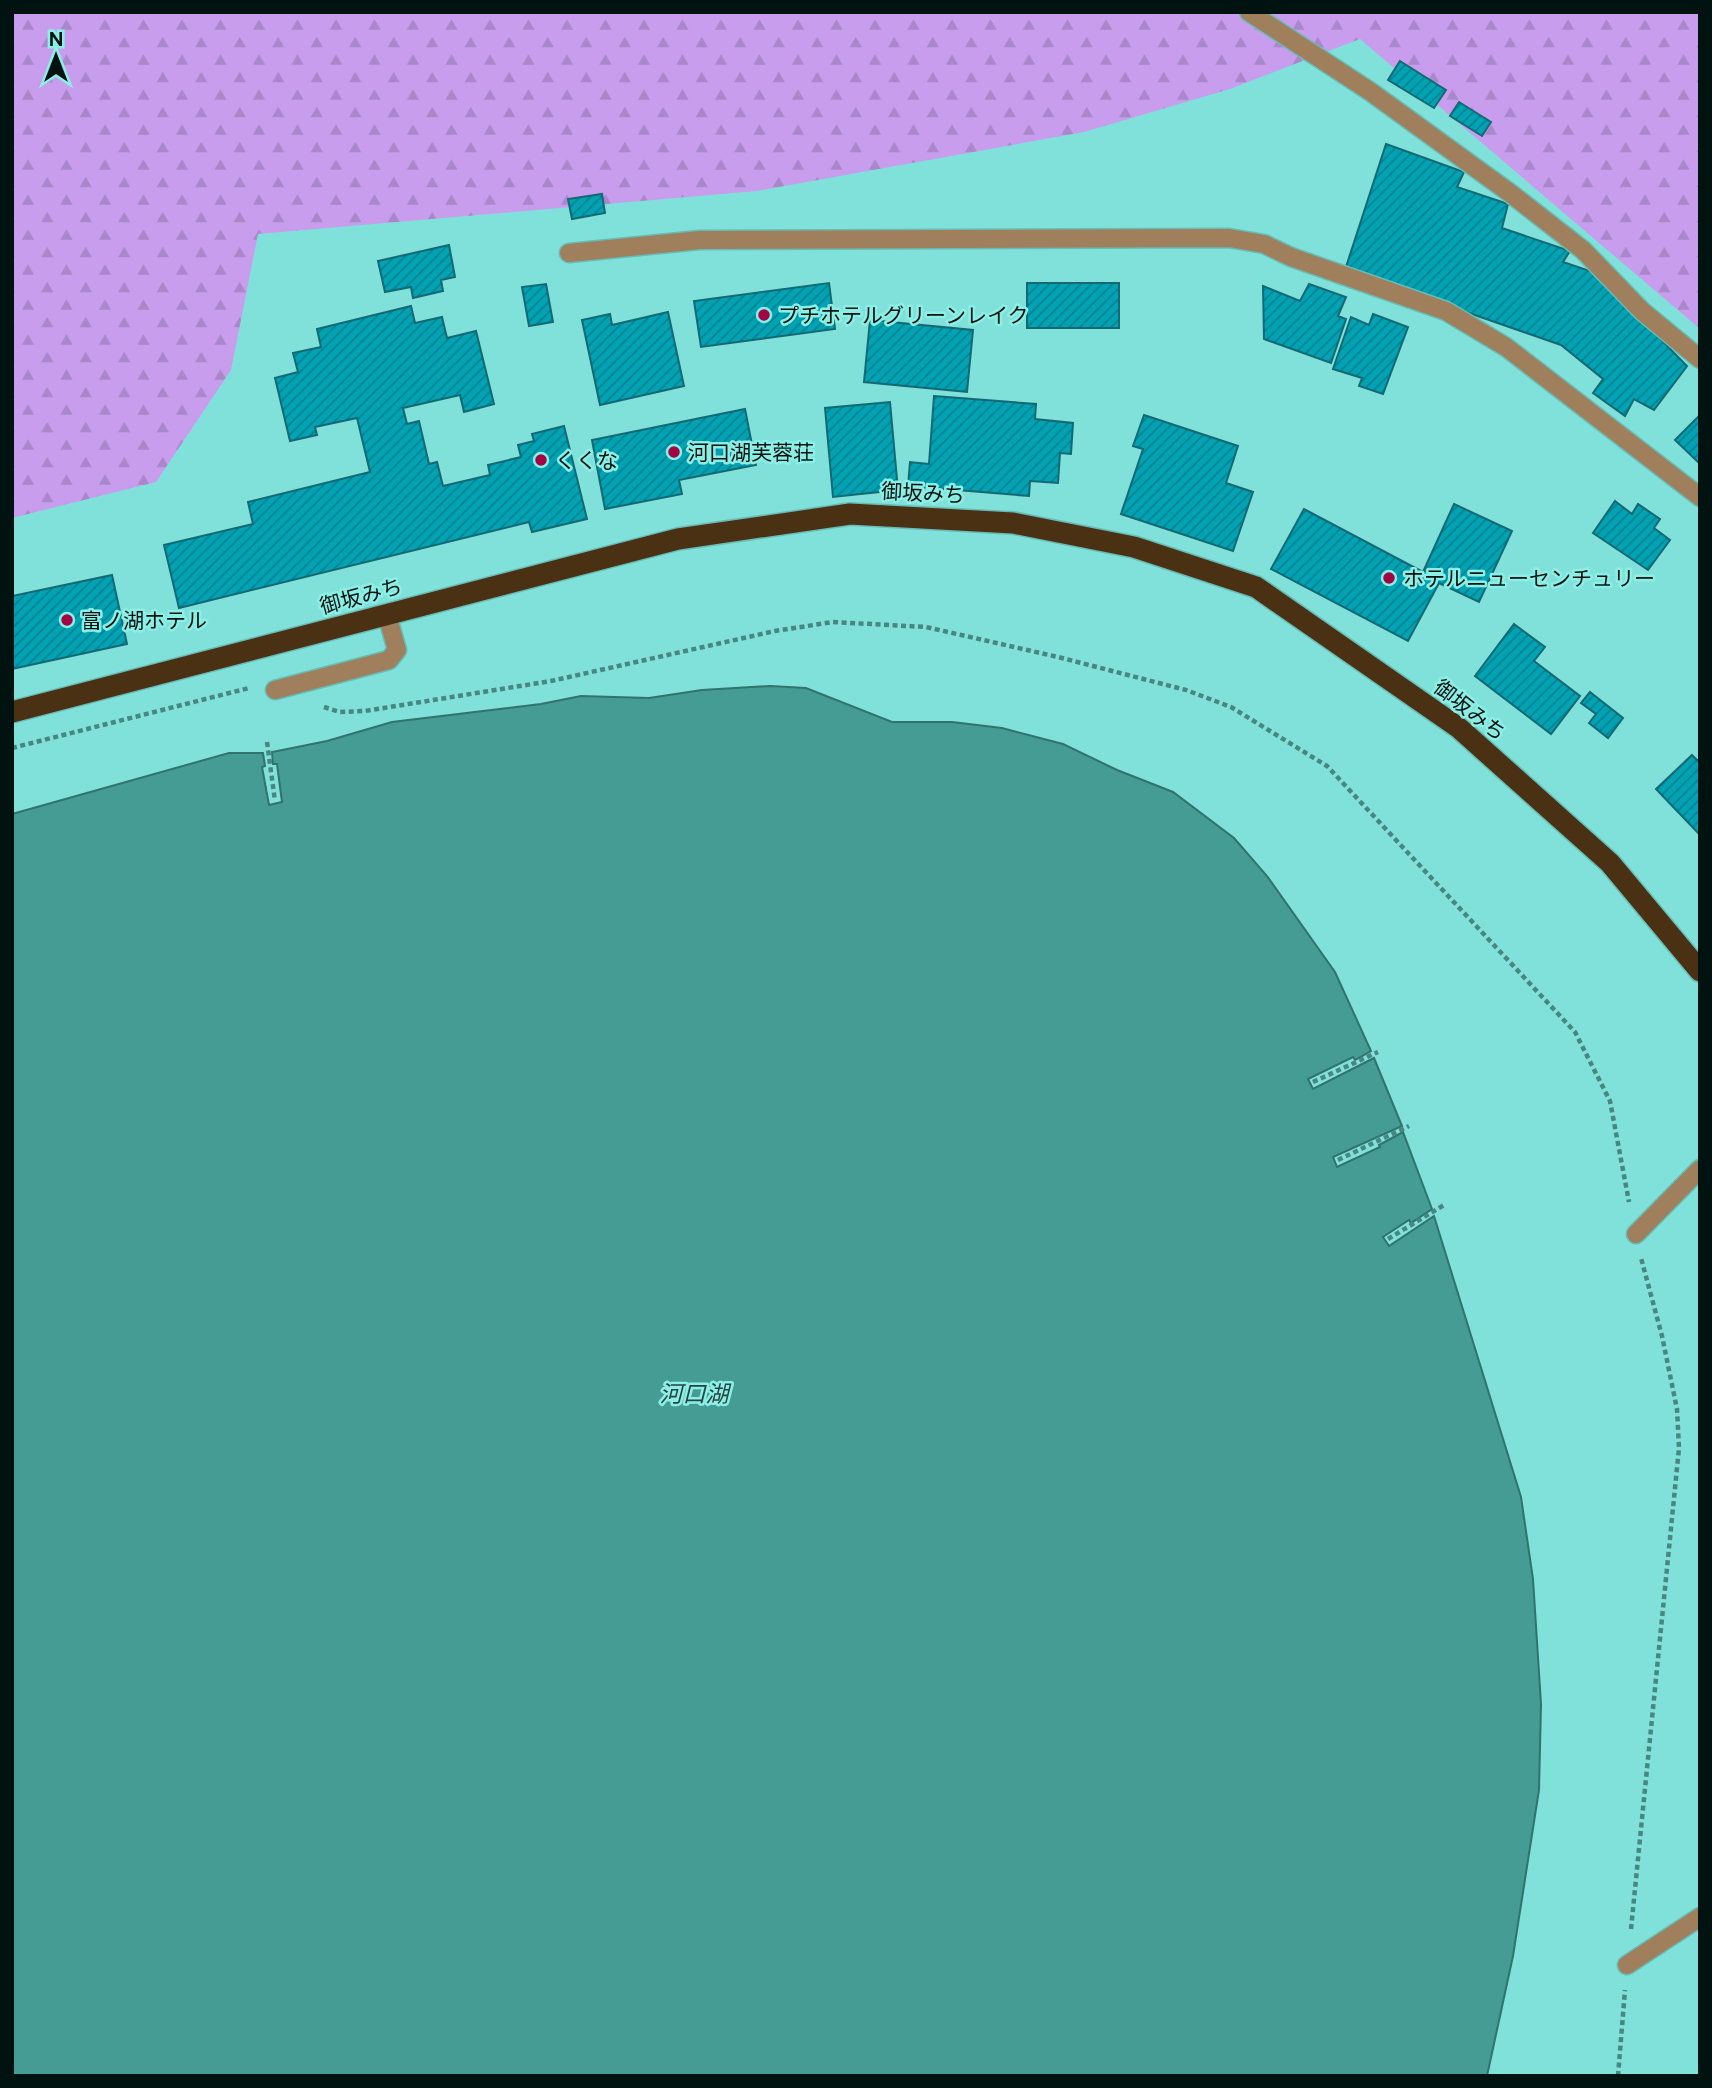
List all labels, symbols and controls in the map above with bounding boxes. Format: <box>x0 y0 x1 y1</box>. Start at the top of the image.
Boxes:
north arrow <box>21 21 91 91</box>
text: N <box>49 28 63 51</box>
place label: プチホテルグリーンレイク <box>778 303 1029 328</box>
marker: プチホテルグリーンレイク <box>756 307 772 323</box>
place label: 河口湖芙蓉荘 <box>688 440 814 465</box>
marker: 河口湖芙蓉荘 <box>666 444 682 460</box>
place label: くくな <box>555 448 618 473</box>
marker: くくな <box>533 452 549 468</box>
street label: 御坂みち <box>880 478 966 508</box>
place label: ホテルニューセンチュリー <box>1403 566 1655 591</box>
marker: ホテルニューセンチュリー <box>1381 570 1397 586</box>
street label: 御坂みち <box>317 573 405 619</box>
place label: 富ノ湖ホテル <box>81 608 207 633</box>
marker: 富ノ湖ホテル <box>59 612 75 628</box>
street label: 御坂みち <box>1429 674 1511 746</box>
water label: 河口湖 <box>660 1380 732 1408</box>

